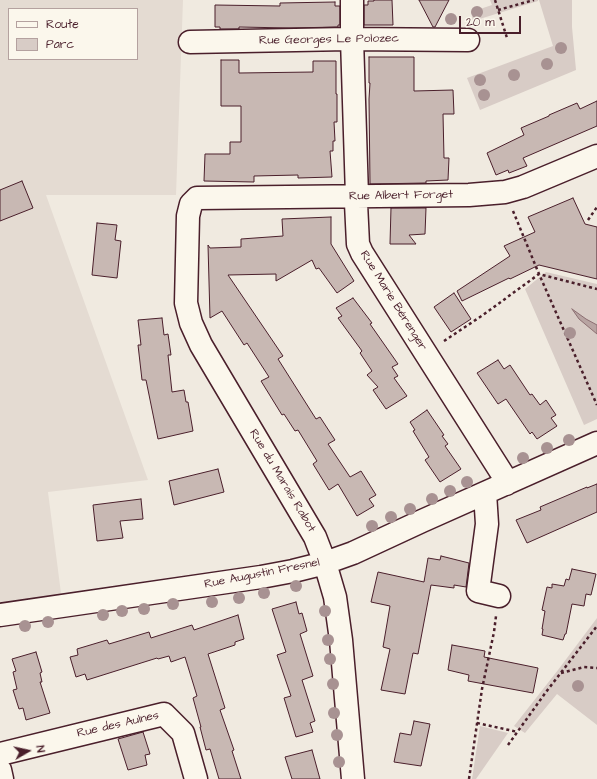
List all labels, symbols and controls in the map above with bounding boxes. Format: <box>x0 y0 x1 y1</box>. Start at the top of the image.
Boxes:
legend <box>8 8 138 60</box>
scale bar <box>461 8 523 34</box>
text: 20 m <box>466 14 495 31</box>
text: Route <box>46 16 79 33</box>
street label: Rue Georges Le Polozec <box>259 32 399 48</box>
text: Parc <box>46 36 74 53</box>
street label: Rue Albert Forget <box>349 188 453 204</box>
street label: Rue Marie Bérenger <box>356 248 430 354</box>
street label: Rue du Marais Rabot <box>246 427 318 535</box>
street label: Rue Augustin Fresnel <box>203 556 321 592</box>
street label: Rue des Aulnes <box>76 709 160 741</box>
north arrow <box>8 731 48 771</box>
text: N <box>32 744 48 754</box>

